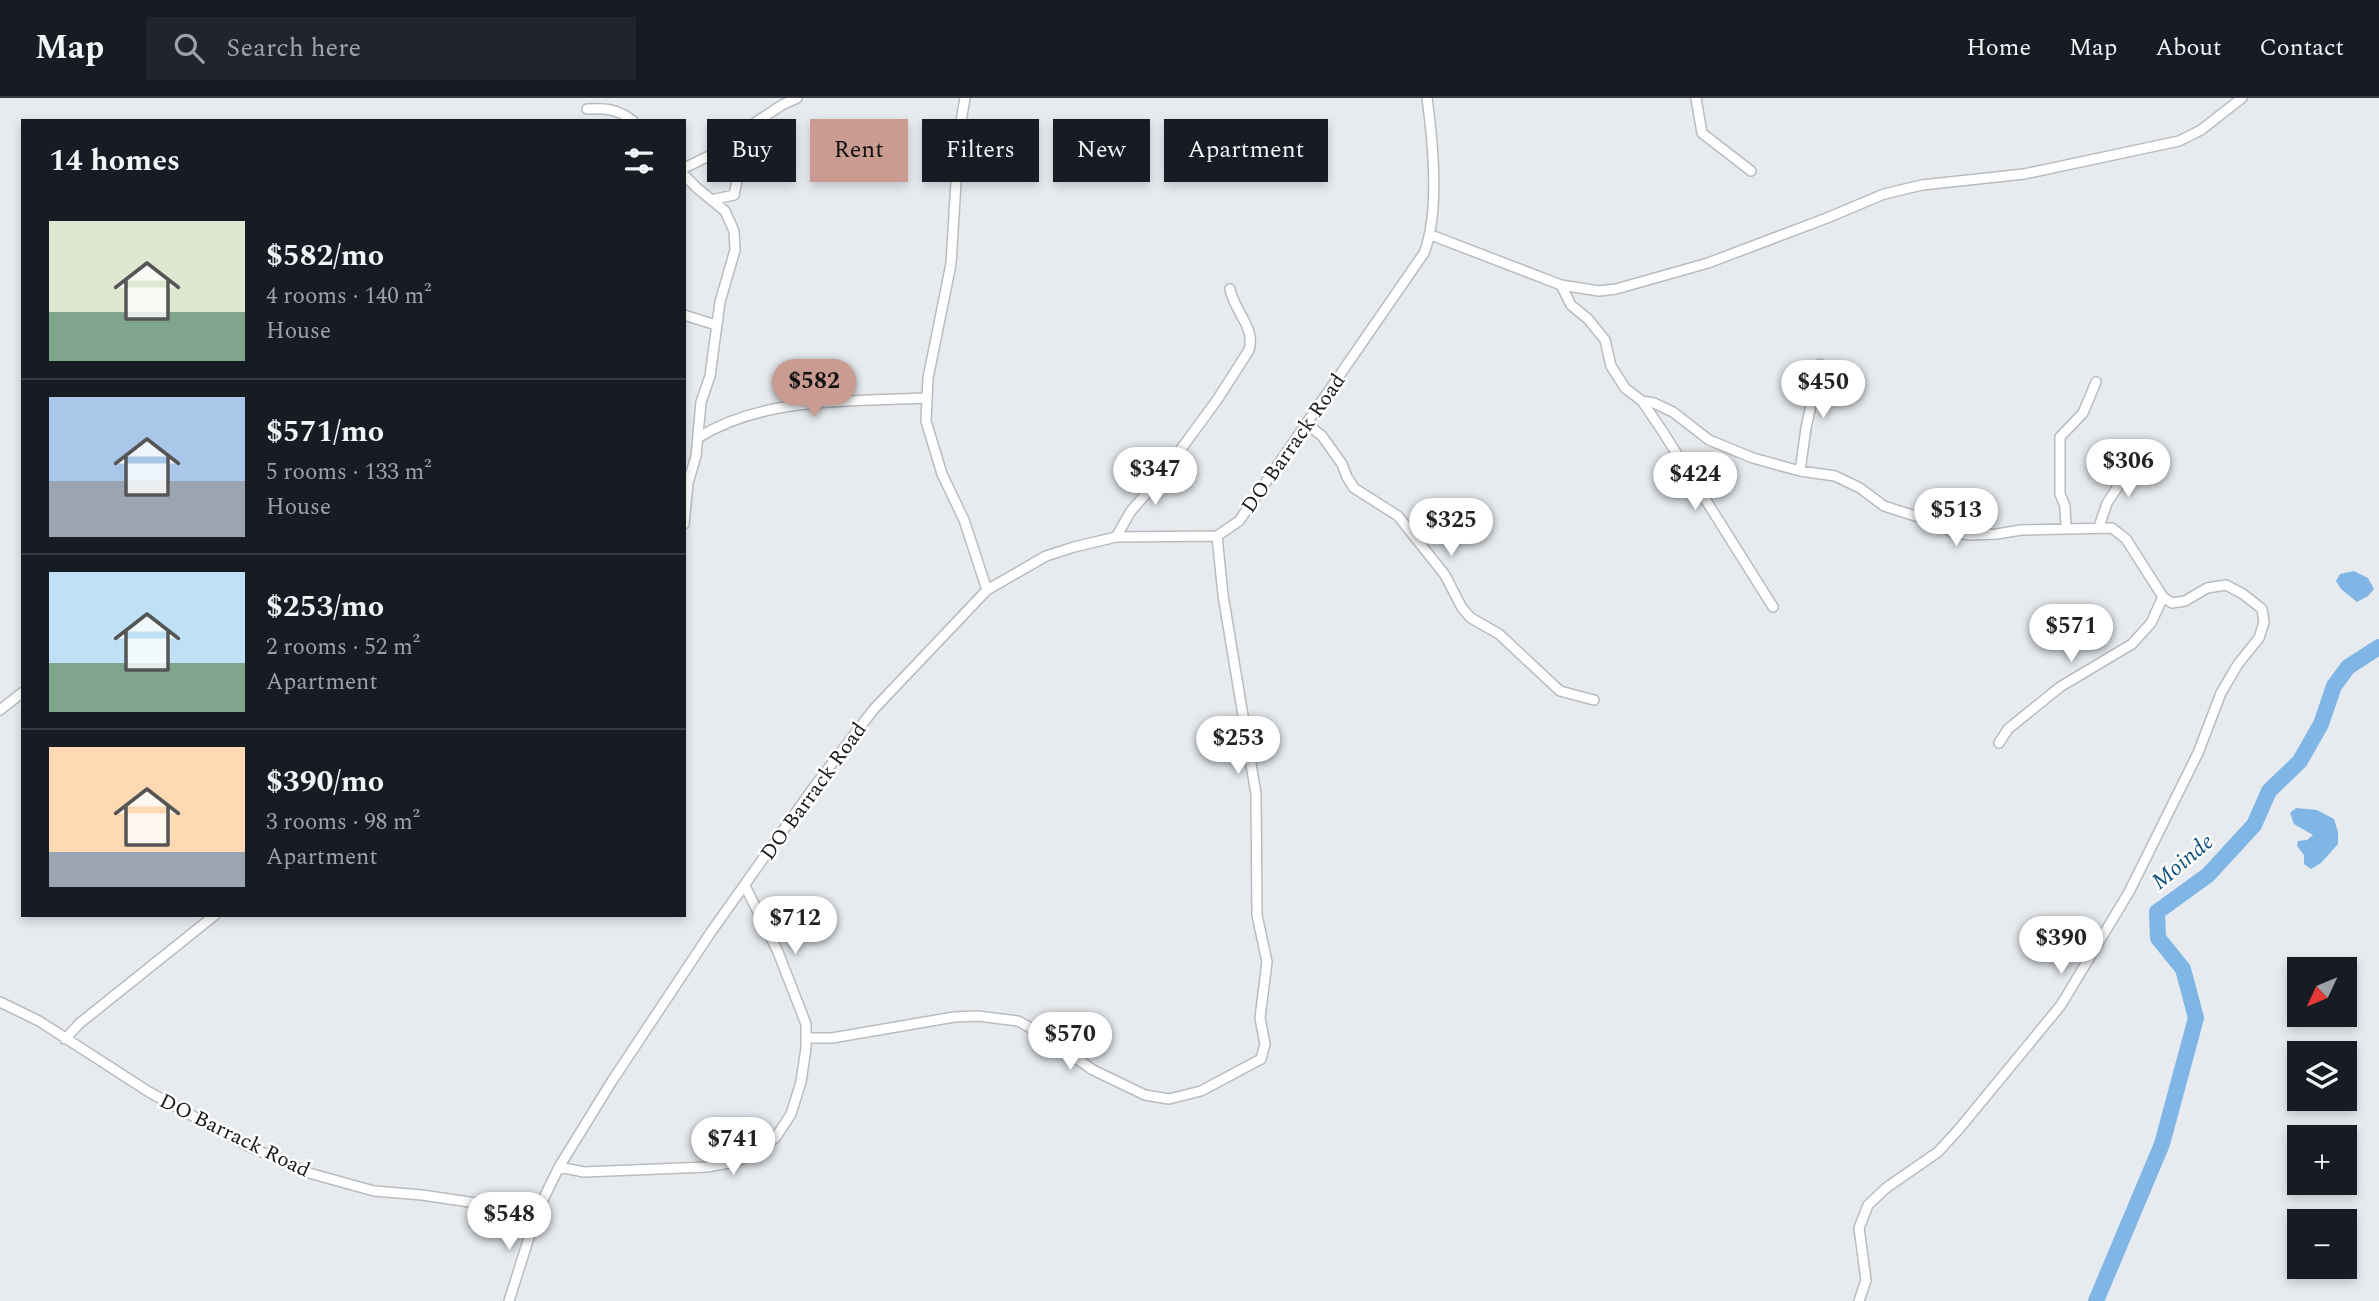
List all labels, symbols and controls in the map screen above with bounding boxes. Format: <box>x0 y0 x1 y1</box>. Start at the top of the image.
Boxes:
search box <box>146 17 636 80</box>
text: Map <box>35 23 104 73</box>
text: Search here <box>226 28 361 68</box>
icon: search <box>170 29 208 67</box>
text: Home <box>1966 30 2031 66</box>
text: Map <box>2069 30 2117 66</box>
text: About <box>2155 30 2221 66</box>
text: Contact <box>2259 30 2344 66</box>
chip: Buy <box>707 119 796 182</box>
chip: Rent <box>810 119 908 182</box>
chip: Filters <box>922 119 1039 182</box>
chip: New <box>1053 119 1150 182</box>
chip: Apartment <box>1164 119 1328 182</box>
text: 14 homes <box>49 138 180 184</box>
icon: filters <box>620 142 658 180</box>
text: $582/mo <box>266 233 384 279</box>
icon: home <box>105 249 189 333</box>
text: 4 rooms · 140 m² <box>266 279 432 314</box>
text: House <box>266 314 331 349</box>
pin: $582 <box>773 360 855 419</box>
pin: $450 <box>1782 360 1864 420</box>
text: $582 <box>788 364 840 399</box>
text: $450 <box>1797 365 1849 400</box>
street label: DO Barrack Road <box>1234 367 1354 520</box>
text: $571/mo <box>266 409 384 455</box>
icon: home <box>105 425 189 509</box>
pin: $306 <box>2087 440 2169 499</box>
text: $306 <box>2102 444 2154 479</box>
pin: $347 <box>1114 448 1196 507</box>
text: $347 <box>1129 452 1181 487</box>
pin: $424 <box>1654 452 1736 512</box>
text: 5 rooms · 133 m² <box>266 455 432 490</box>
text: $424 <box>1669 457 1721 492</box>
pin: $513 <box>1915 489 1997 548</box>
text: House <box>266 490 331 525</box>
text: $513 <box>1930 493 1982 528</box>
pin: $325 <box>1410 498 1492 558</box>
text: $325 <box>1425 503 1477 538</box>
text: $253/mo <box>266 584 384 630</box>
icon: home <box>105 600 189 684</box>
pin: $571 <box>2030 604 2112 664</box>
text: $571 <box>2045 609 2097 644</box>
text: 2 rooms · 52 m² <box>266 630 420 665</box>
text: Apartment <box>266 665 378 700</box>
street label: DO Barrack Road <box>753 716 875 867</box>
pin: $253 <box>1197 716 1279 776</box>
text: $253 <box>1212 721 1264 756</box>
text: $390/mo <box>266 759 384 805</box>
icon: home <box>105 775 189 859</box>
text: 3 rooms · 98 m² <box>266 805 420 840</box>
water label: Moinde <box>2144 825 2222 899</box>
text: Apartment <box>266 840 378 875</box>
pin: $712 <box>754 896 836 956</box>
text: $712 <box>769 901 821 936</box>
pin: $390 <box>2020 916 2102 976</box>
text: $390 <box>2035 921 2087 956</box>
north arrow <box>2287 957 2357 1027</box>
map controls <box>2287 957 2357 1279</box>
pin: $570 <box>1029 1012 1111 1072</box>
text: $570 <box>1044 1017 1096 1052</box>
button: layers <box>2287 1041 2357 1111</box>
street label: DO Barrack Road <box>154 1086 315 1186</box>
pin: $741 <box>692 1118 774 1177</box>
text: $741 <box>707 1122 759 1157</box>
button: + <box>2287 1125 2357 1195</box>
pin: $548 <box>468 1192 550 1252</box>
text: $548 <box>483 1197 535 1232</box>
button: − <box>2287 1209 2357 1279</box>

